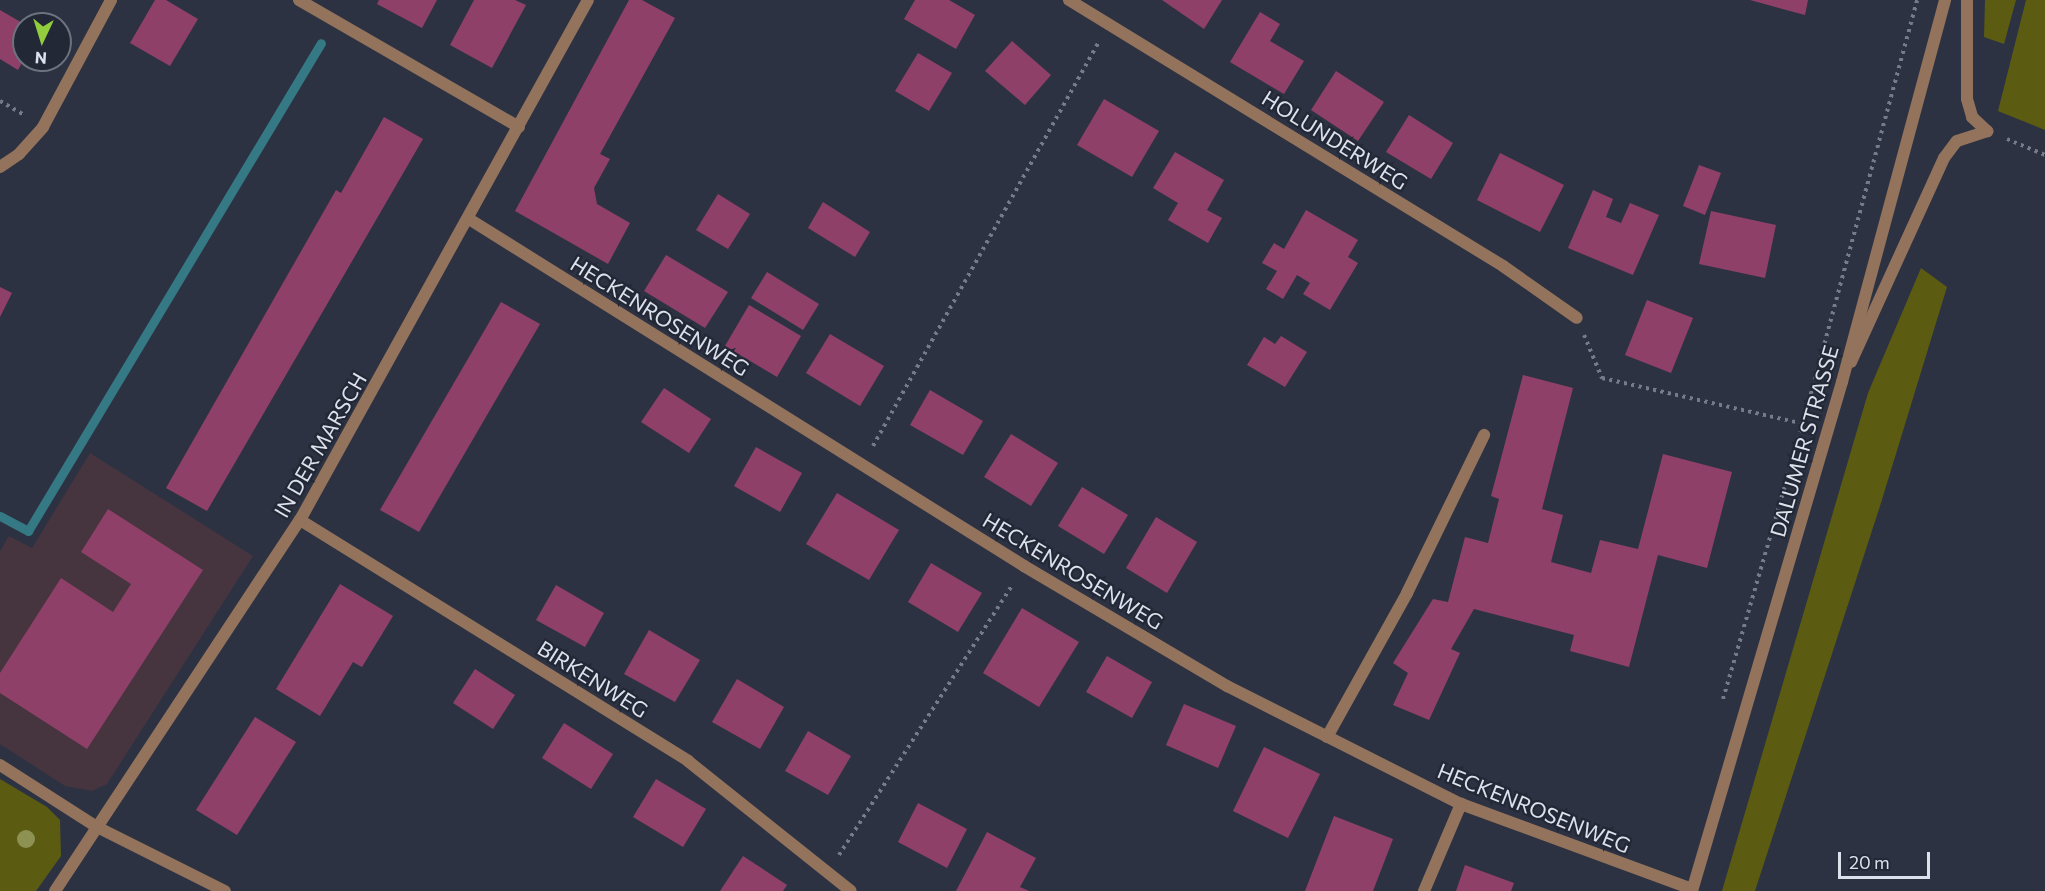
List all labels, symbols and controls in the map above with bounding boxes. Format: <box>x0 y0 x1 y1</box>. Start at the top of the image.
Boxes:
north arrow <box>12 12 72 72</box>
text: N <box>34 49 47 68</box>
street label: HOLUNDERWEG <box>1258 85 1412 195</box>
street label: HECKENROSENWEG <box>566 251 754 381</box>
street label: DALUMER STRASSE <box>1765 342 1843 540</box>
street label: IN DER MARSCH <box>268 368 372 522</box>
street label: HECKENROSENWEG <box>978 507 1168 635</box>
street label: BIRKENWEG <box>533 635 653 723</box>
street label: HECKENROSENWEG <box>1434 758 1634 858</box>
scale bar <box>1841 840 1932 878</box>
text: 20 m <box>1849 851 1890 873</box>

